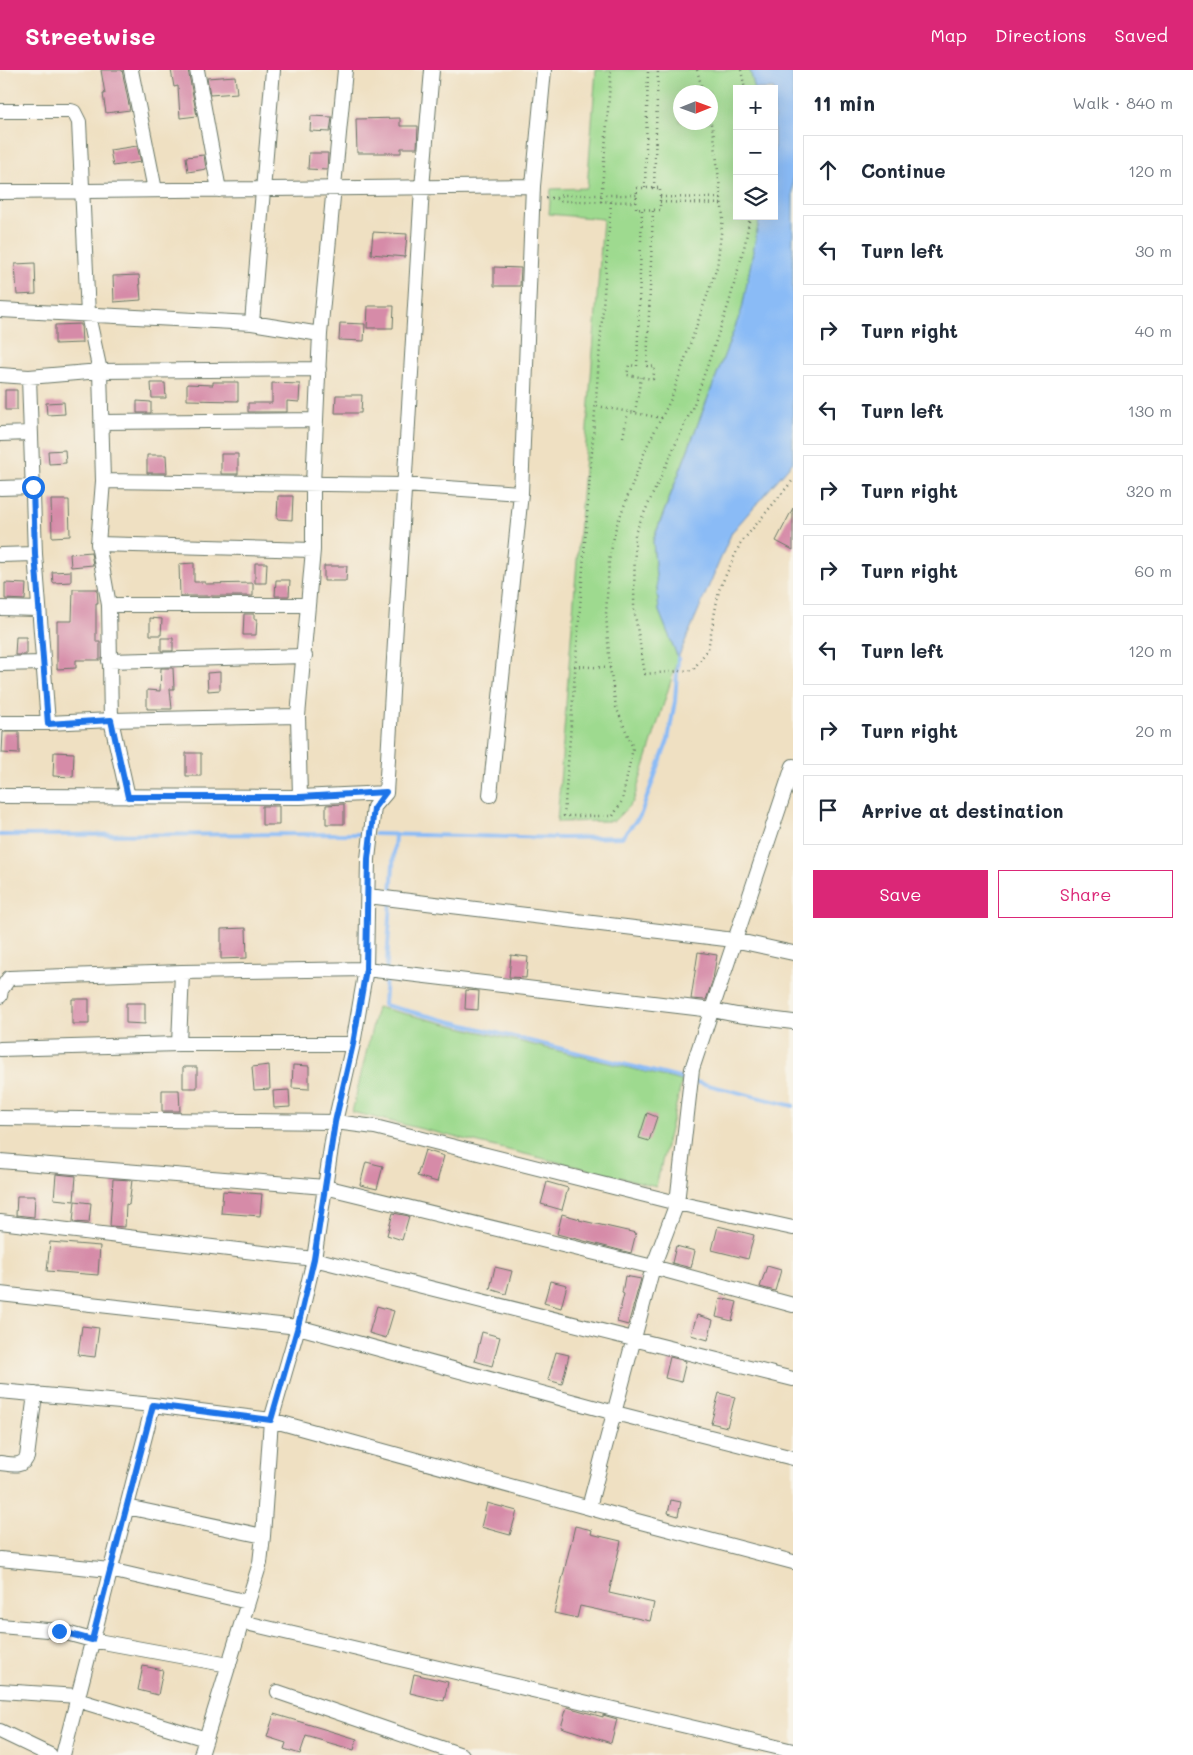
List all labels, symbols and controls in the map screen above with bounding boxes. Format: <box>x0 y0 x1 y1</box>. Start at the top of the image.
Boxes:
text: Streetwise <box>25 20 155 51</box>
text: Map <box>930 23 967 47</box>
text: Directions <box>995 23 1087 47</box>
text: Saved <box>1115 23 1168 47</box>
north arrow <box>673 85 718 130</box>
map controls <box>733 85 778 220</box>
button: + <box>733 85 778 130</box>
text: 11 min <box>813 89 875 116</box>
text: Walk · 840 m <box>1072 92 1173 113</box>
button: − <box>733 130 778 175</box>
icon: ahead <box>814 156 842 184</box>
text: Continue <box>861 158 946 183</box>
text: 120 m <box>1128 160 1172 181</box>
button: layers <box>733 175 778 220</box>
icon: left <box>814 236 842 264</box>
text: Turn left <box>861 238 944 263</box>
text: 30 m <box>1135 240 1172 261</box>
icon: right <box>814 316 842 344</box>
text: Turn right <box>861 318 958 343</box>
text: 40 m <box>1135 320 1172 341</box>
icon: left <box>814 396 842 424</box>
text: Turn left <box>861 398 944 423</box>
text: 130 m <box>1128 400 1172 421</box>
route start <box>22 476 45 499</box>
icon: right <box>814 476 842 504</box>
text: Turn right <box>861 478 958 503</box>
text: 320 m <box>1126 480 1172 501</box>
icon: right <box>814 556 842 584</box>
text: Turn right <box>861 558 958 583</box>
text: 60 m <box>1135 560 1172 581</box>
icon: left <box>814 636 842 664</box>
text: Turn left <box>861 638 944 663</box>
text: 120 m <box>1128 640 1172 661</box>
icon: right <box>814 716 842 744</box>
text: Turn right <box>861 718 958 743</box>
text: 20 m <box>1135 720 1172 741</box>
icon: arrive <box>814 796 842 824</box>
text: Arrive at destination <box>861 798 1064 823</box>
button: Save <box>813 870 988 918</box>
button: Share <box>998 870 1173 918</box>
route end <box>48 1620 71 1643</box>

